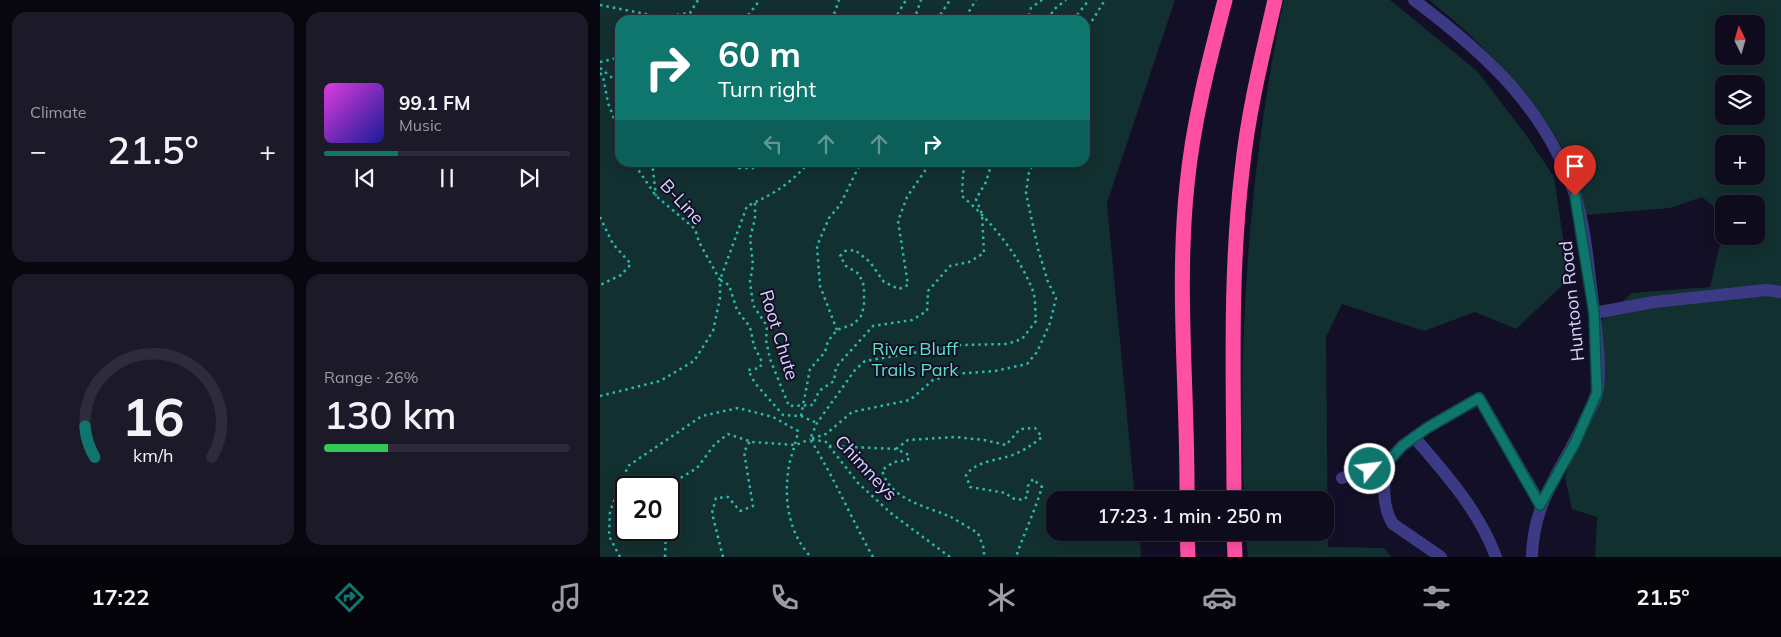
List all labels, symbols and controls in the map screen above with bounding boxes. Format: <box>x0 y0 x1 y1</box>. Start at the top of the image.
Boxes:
north arrow <box>1715 15 1765 65</box>
map controls <box>1715 15 1765 245</box>
text: 60 m <box>718 32 801 76</box>
icon: right <box>635 35 700 100</box>
text: Turn right <box>718 75 816 103</box>
button: layers <box>1715 75 1765 125</box>
text: 99.1 FM <box>399 91 471 115</box>
text: Climate <box>30 102 86 122</box>
text: Music <box>399 115 442 135</box>
text: 21.5° <box>107 126 199 174</box>
icon: left <box>759 130 787 158</box>
icon: ahead <box>812 130 840 158</box>
icon: ahead <box>865 130 893 158</box>
icon: right <box>918 130 946 158</box>
text: − <box>30 133 47 168</box>
text: + <box>259 133 276 168</box>
button: + <box>1715 135 1765 185</box>
pin <box>1554 145 1596 196</box>
icon: arrive <box>1561 152 1589 180</box>
icon: previous <box>351 164 379 192</box>
icon: pause <box>433 164 461 192</box>
icon: next <box>515 164 543 192</box>
street label: B-Line <box>655 174 709 229</box>
button: − <box>1715 195 1765 245</box>
street label: Huntoon Road <box>1554 240 1589 362</box>
street label: Root Chute <box>755 287 804 383</box>
park label: River Bluff Trails Park <box>872 337 959 381</box>
text: Range · 26% <box>324 367 419 387</box>
text: 16 <box>122 384 184 449</box>
text: 130 km <box>324 391 457 439</box>
street label: Chimneys <box>830 430 903 505</box>
position arrow <box>1343 442 1395 494</box>
text: km/h <box>133 444 173 466</box>
speed limit sign: 20 <box>615 476 680 541</box>
text: 17:23 · 1 min · 250 m <box>1097 504 1283 528</box>
icon: directions <box>332 580 367 615</box>
icon: music <box>549 580 584 615</box>
icon: phone <box>767 580 802 615</box>
icon: climate <box>984 580 1019 615</box>
icon: car <box>1202 580 1237 615</box>
icon: filters <box>1419 580 1454 615</box>
text: 17:22 <box>91 583 149 611</box>
text: 21.5° <box>1636 583 1690 611</box>

